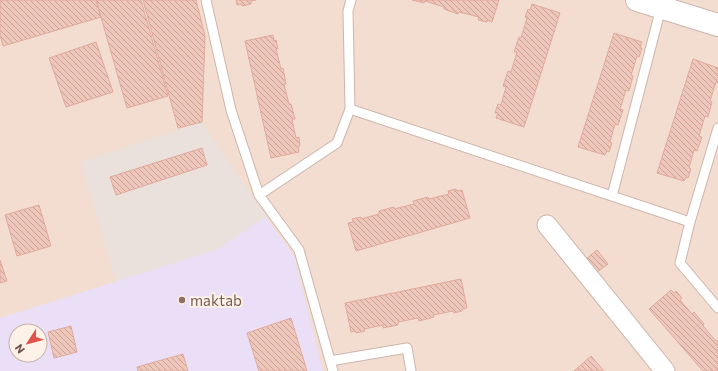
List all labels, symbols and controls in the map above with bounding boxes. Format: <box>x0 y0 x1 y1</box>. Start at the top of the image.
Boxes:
place label: maktab <box>190 291 242 309</box>
marker: maktab <box>177 295 187 305</box>
north arrow <box>8 323 48 363</box>
text: N <box>12 342 27 356</box>

